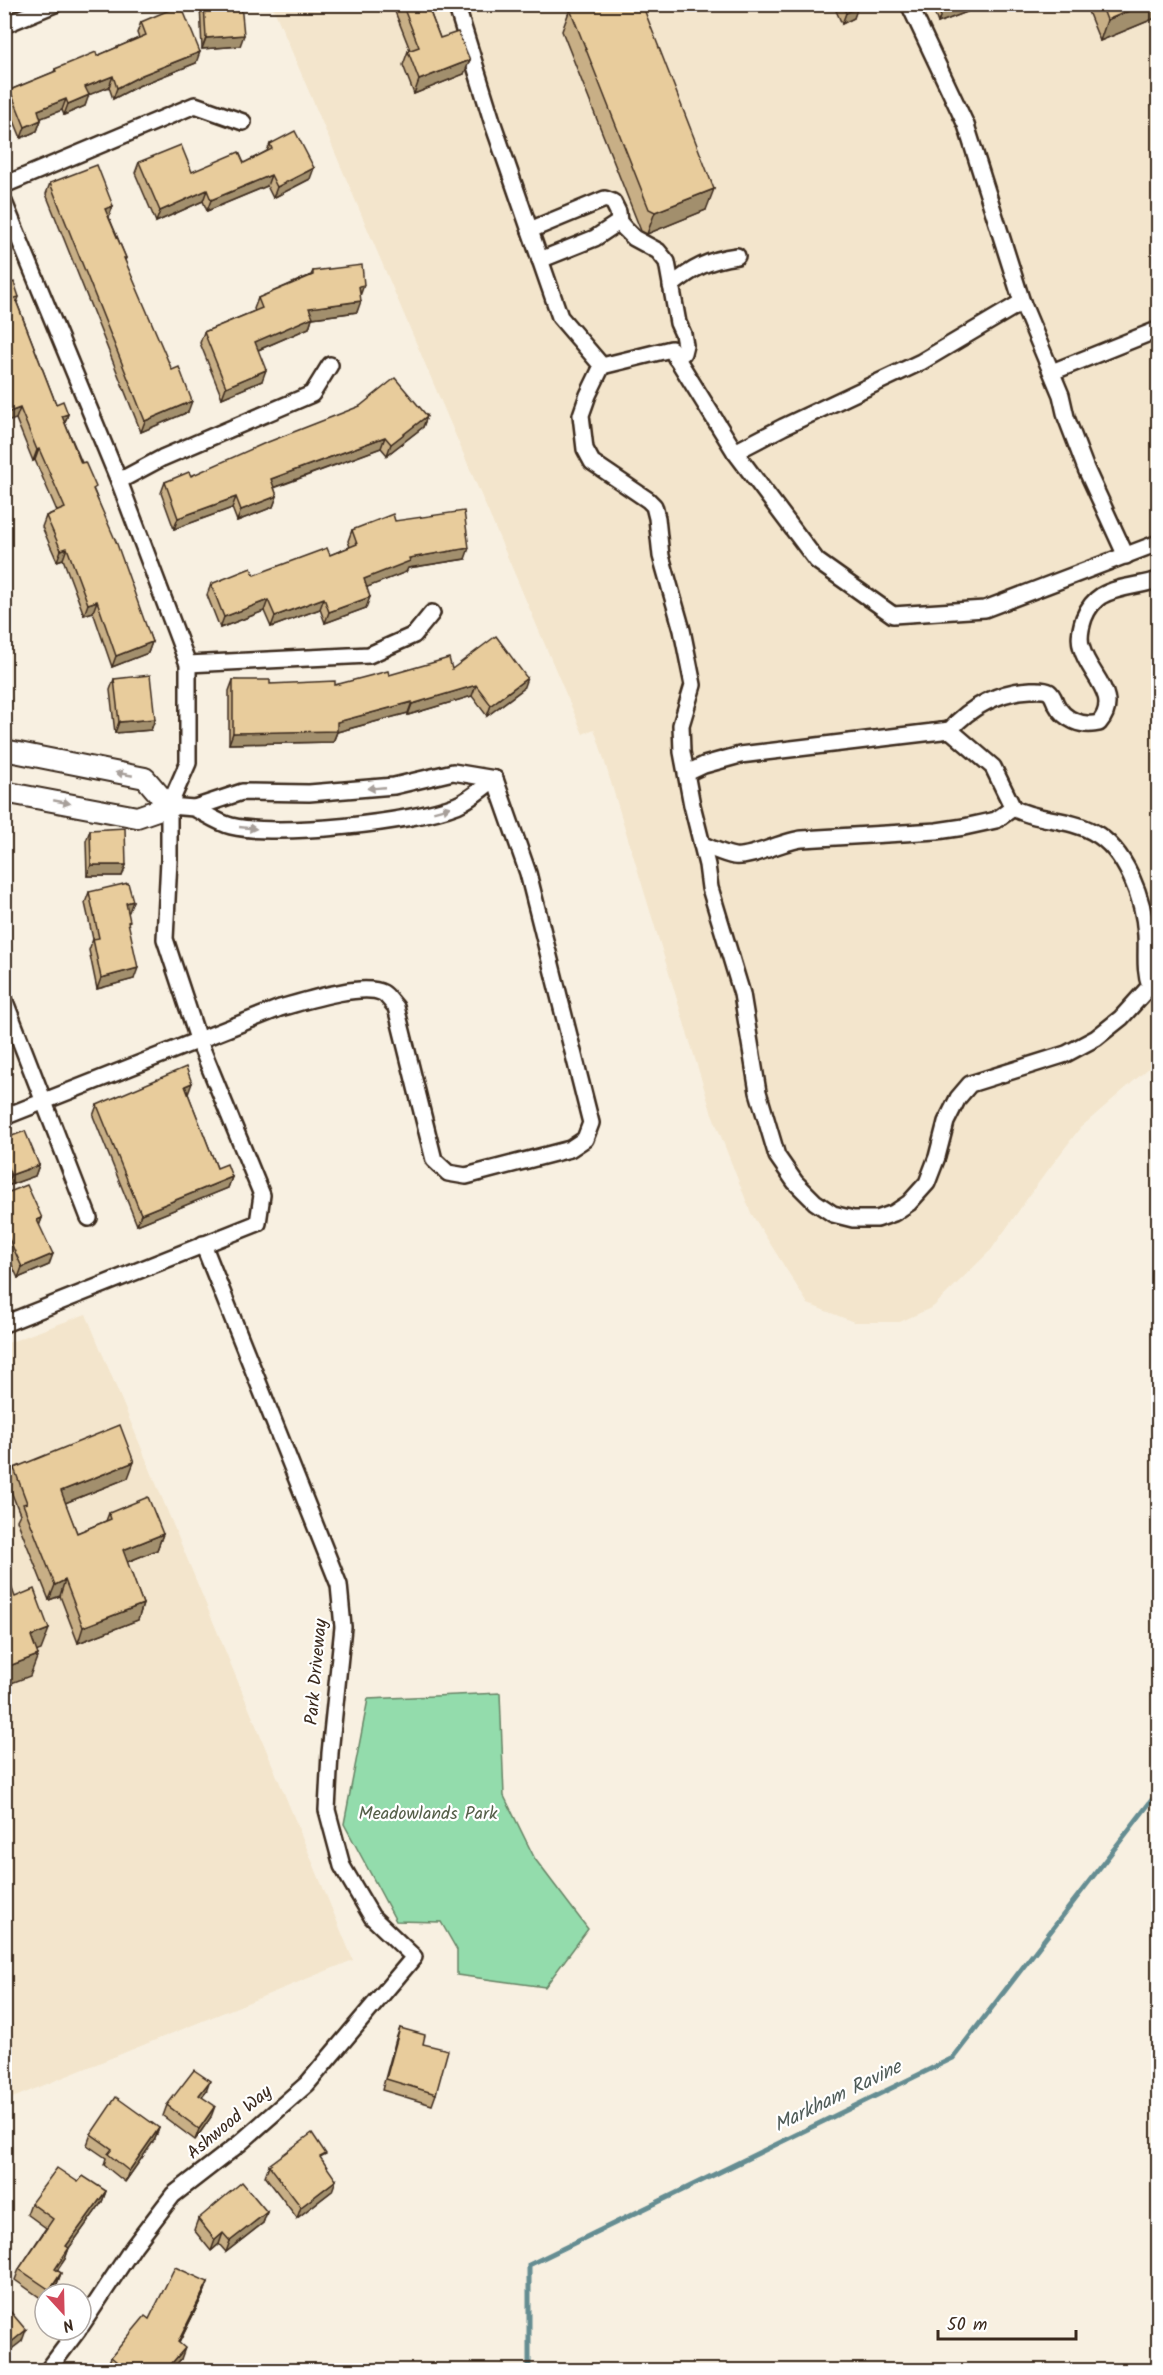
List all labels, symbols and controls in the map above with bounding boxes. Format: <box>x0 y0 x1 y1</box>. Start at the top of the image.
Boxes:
one-way arrow <box>114 769 133 778</box>
one-way arrow <box>366 783 385 793</box>
one-way arrow <box>53 798 72 807</box>
one-way arrow <box>433 804 451 813</box>
one-way arrow <box>239 823 258 833</box>
street label: Park Driveway <box>298 1617 336 1726</box>
park label: Meadowlands Park <box>359 1800 498 1829</box>
water label: Markham Ravine <box>768 2051 909 2142</box>
street label: Ashwood Way <box>181 2078 280 2167</box>
north arrow <box>33 2282 93 2342</box>
scale bar <box>938 2303 1076 2341</box>
text: N <box>59 2311 77 2338</box>
text: 50 m <box>947 2311 987 2340</box>

